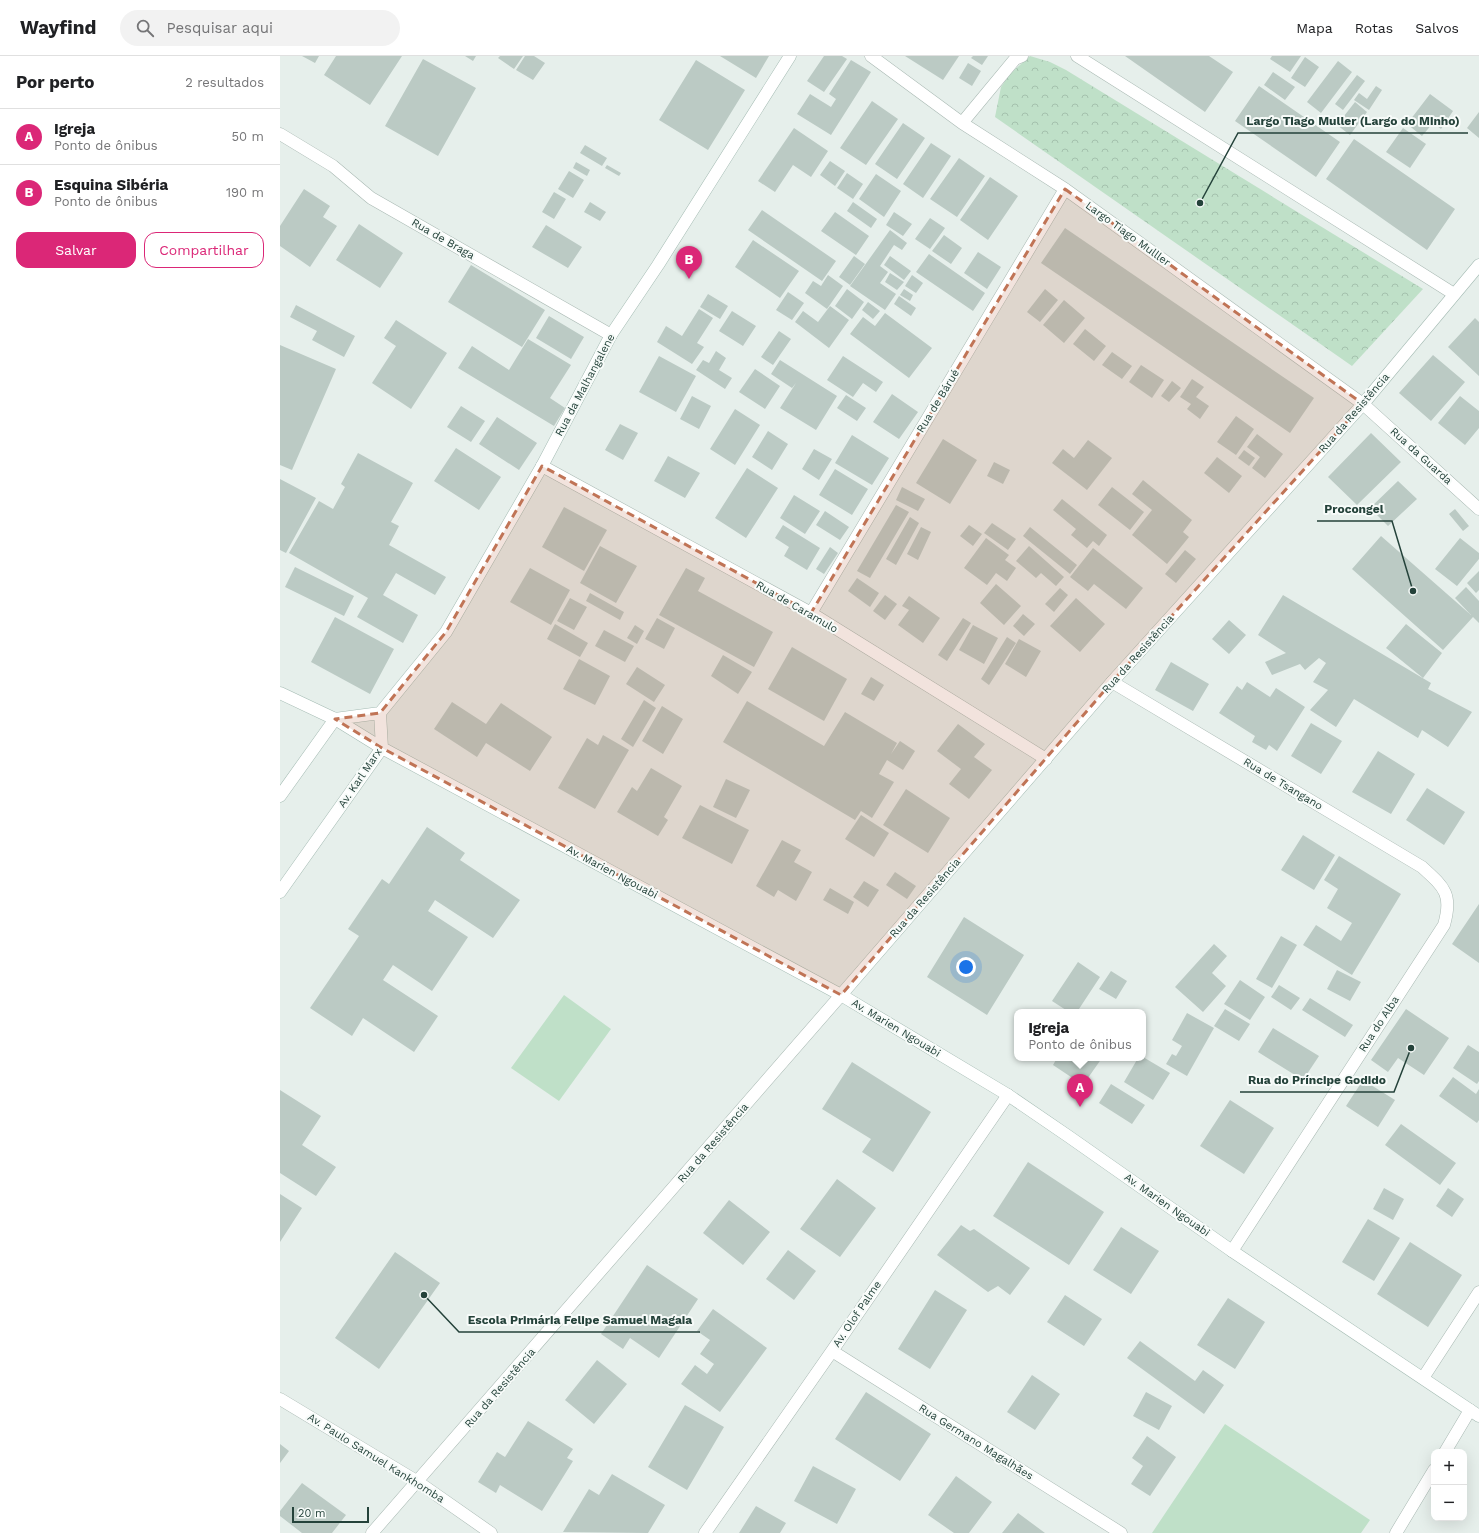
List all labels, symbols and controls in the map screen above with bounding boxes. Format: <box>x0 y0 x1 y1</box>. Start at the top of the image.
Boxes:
search box <box>120 10 400 46</box>
text: Wayfind <box>20 16 96 39</box>
icon: search <box>134 17 156 39</box>
text: Pesquisar aqui <box>166 19 273 37</box>
text: Mapa <box>1296 20 1333 36</box>
text: Rotas <box>1355 20 1393 36</box>
text: Salvos <box>1415 20 1459 36</box>
text: Por perto <box>16 72 94 92</box>
text: 2 resultados <box>185 75 264 90</box>
callout: Largo Tiago Muller (Largo do Minho) <box>1238 109 1468 133</box>
text: Largo Tiago Muller (Largo do Minho) <box>1246 114 1460 128</box>
text: Igreja <box>54 120 95 138</box>
text: A <box>25 129 33 144</box>
text: 50 m <box>232 129 264 144</box>
text: Ponto de ônibus <box>54 138 158 153</box>
text: Esquina Sibéria <box>54 176 168 194</box>
text: B <box>25 185 33 200</box>
text: 190 m <box>226 185 264 200</box>
text: Ponto de ônibus <box>54 194 158 209</box>
street label: Largo Tiago Mulller <box>1083 199 1173 269</box>
street label: Rua de Braga <box>409 216 477 262</box>
button: Salvar <box>16 232 136 268</box>
button: Compartilhar <box>144 232 264 268</box>
pin: B <box>676 246 702 279</box>
street label: Rua da Malhangalene <box>552 332 618 438</box>
street label: Rua de Bárué <box>914 367 962 435</box>
street label: Rua da Resistência <box>1316 370 1392 456</box>
street label: Rua da Guarda <box>1387 425 1455 487</box>
callout: Procongel <box>1317 497 1392 521</box>
text: Procongel <box>1324 502 1384 516</box>
street label: Rua de Caramulo <box>754 578 840 636</box>
street label: Rua da Resistência <box>1099 612 1177 696</box>
street label: Av. Karl Marx <box>335 746 385 810</box>
street label: Rua de Tsangano <box>1241 755 1325 813</box>
street label: Av. Marien Ngouabi <box>564 842 660 902</box>
street label: Rua da Resistência <box>887 855 963 941</box>
your location <box>956 957 976 977</box>
street label: Rua do Alba <box>1356 994 1402 1054</box>
street label: Av. Marien Ngouabi <box>849 996 943 1060</box>
popup <box>1014 1009 1146 1061</box>
text: Igreja <box>1028 1019 1069 1037</box>
text: Ponto de ônibus <box>1028 1037 1132 1052</box>
callout: Rua do Príncipe Godido <box>1240 1068 1394 1092</box>
text: Rua do Príncipe Godido <box>1248 1073 1386 1087</box>
pin: A <box>1067 1074 1093 1107</box>
street label: Rua da Resistência <box>675 1100 751 1186</box>
street label: Av. Marien Ngouabi <box>1122 1171 1212 1239</box>
street label: Av. Olof Palme <box>830 1278 884 1350</box>
callout: Escola Primária Felipe Samuel Magaia <box>459 1308 700 1332</box>
text: Escola Primária Felipe Samuel Magaia <box>468 1313 692 1327</box>
street label: Rua da Resistência <box>462 1345 538 1431</box>
street label: Rua Germano Magalhães <box>916 1401 1036 1483</box>
street label: Av. Paulo Samuel Kankhomba <box>305 1410 447 1506</box>
map controls <box>1431 1449 1467 1521</box>
button: + <box>1431 1449 1467 1485</box>
button: − <box>1431 1485 1467 1521</box>
scale bar <box>292 1505 369 1524</box>
text: 20 m <box>298 1507 326 1520</box>

